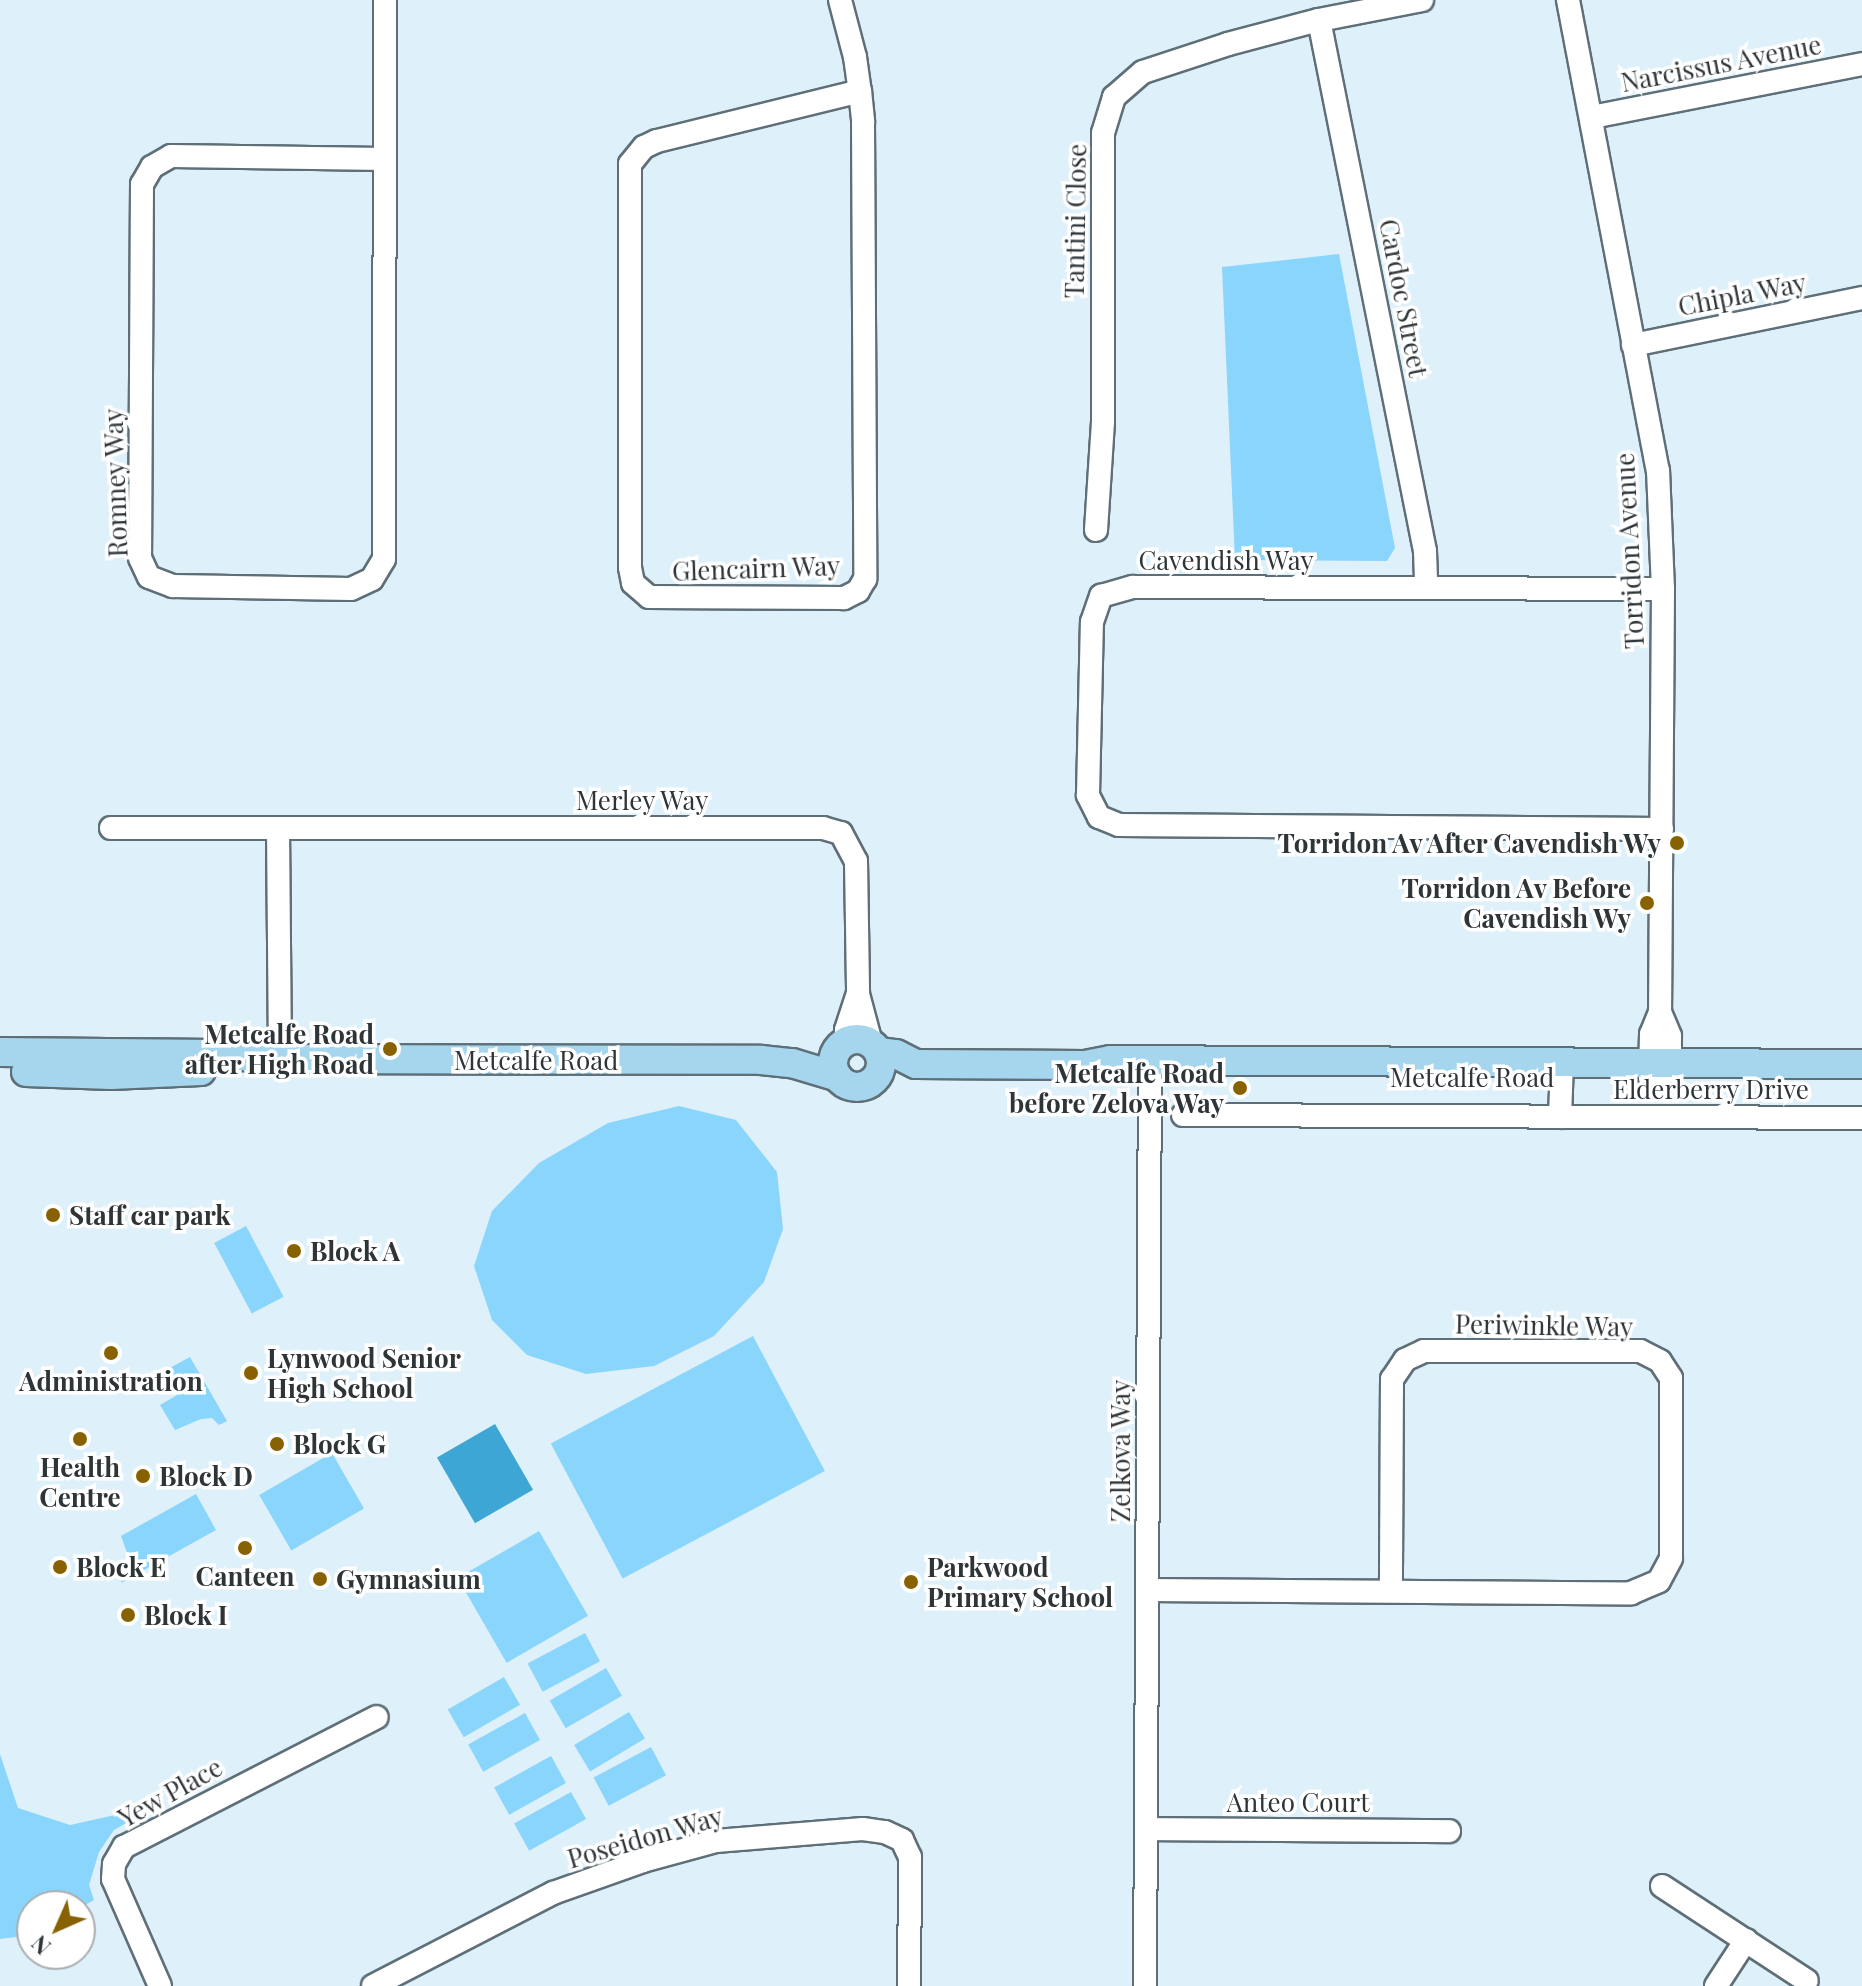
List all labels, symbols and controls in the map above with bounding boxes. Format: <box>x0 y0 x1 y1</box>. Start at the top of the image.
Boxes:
street label: Narcissus Avenue <box>1618 28 1824 98</box>
street label: Tantini Close <box>1058 143 1092 299</box>
street label: Cardoc Street <box>1373 216 1435 380</box>
street label: Chipla Way <box>1675 266 1809 322</box>
street label: Romney Way <box>97 407 133 559</box>
street label: Torridon Avenue <box>1608 452 1650 650</box>
street label: Cavendish Way <box>1138 544 1314 576</box>
street label: Glencairn Way <box>671 549 841 587</box>
street label: Merley Way <box>575 784 709 816</box>
place label: Torridon Av After Cavendish Wy <box>1273 827 1661 859</box>
marker: Torridon Av After Cavendish Wy <box>1668 834 1686 852</box>
place label: Torridon Av Before Cavendish Wy <box>1400 872 1631 934</box>
marker: Torridon Av Before Cavendish Wy <box>1638 894 1656 912</box>
place label: Metcalfe Road after High Road <box>184 1018 374 1080</box>
marker: Metcalfe Road after High Road <box>381 1040 399 1058</box>
street label: Metcalfe Road <box>454 1044 618 1076</box>
place label: Metcalfe Road before Zelova Way <box>1008 1057 1224 1118</box>
street label: Metcalfe Road <box>1390 1061 1554 1093</box>
street label: Elderberry Drive <box>1613 1073 1809 1105</box>
marker: Metcalfe Road before Zelova Way <box>1231 1079 1249 1097</box>
place label: Staff car park <box>69 1199 231 1231</box>
marker: Staff car park <box>44 1206 62 1224</box>
place label: Block A <box>310 1235 401 1267</box>
marker: Block A <box>285 1242 303 1260</box>
street label: Periwinkle Way <box>1454 1308 1634 1342</box>
place label: Lynwood Senior High School <box>267 1342 461 1404</box>
marker: Administration <box>102 1344 120 1362</box>
marker: Lynwood Senior High School <box>242 1364 260 1382</box>
place label: Administration <box>19 1365 203 1397</box>
street label: Zelkova Way <box>1104 1379 1136 1523</box>
place label: Block G <box>293 1428 386 1460</box>
marker: Health Centre <box>71 1430 89 1448</box>
marker: Block G <box>268 1435 286 1453</box>
place label: Health Centre <box>39 1451 121 1512</box>
place label: Block D <box>159 1460 253 1492</box>
marker: Block D <box>134 1467 152 1485</box>
marker: Canteen <box>236 1539 254 1557</box>
place label: Block E <box>76 1551 166 1583</box>
place label: Parkwood Primary School <box>927 1551 1114 1612</box>
marker: Block E <box>51 1558 69 1576</box>
place label: Canteen <box>196 1560 294 1592</box>
place label: Gymnasium <box>336 1563 481 1595</box>
marker: Gymnasium <box>311 1570 329 1588</box>
marker: Parkwood Primary School <box>902 1573 920 1591</box>
place label: Block I <box>144 1599 228 1631</box>
marker: Block I <box>119 1606 137 1624</box>
street label: Yew Place <box>112 1751 228 1833</box>
street label: Anteo Court <box>1227 1786 1369 1818</box>
street label: Poseidon Way <box>563 1800 727 1874</box>
north arrow <box>16 1890 96 1970</box>
text: N <box>24 1929 57 1962</box>

